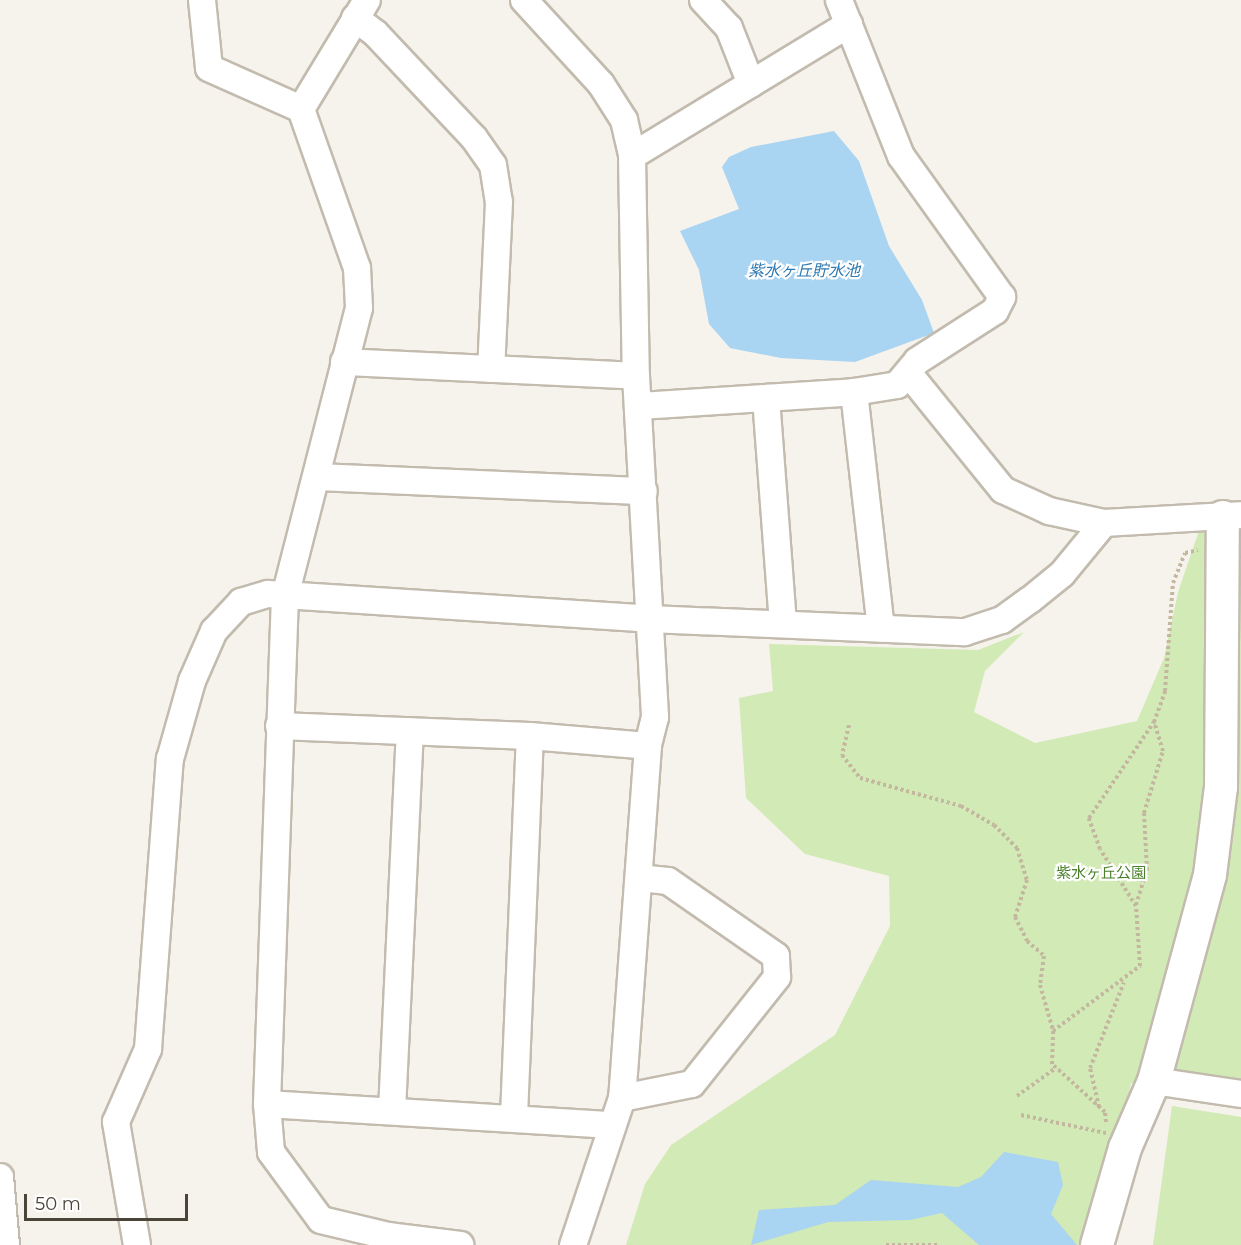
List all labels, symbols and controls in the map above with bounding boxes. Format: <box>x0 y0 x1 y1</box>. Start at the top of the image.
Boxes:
water label: 紫水ヶ丘貯水池 <box>748 261 860 281</box>
park label: 紫水ヶ丘公園 <box>1056 864 1146 882</box>
scale bar <box>27 1182 190 1220</box>
text: 50 m <box>35 1193 81 1215</box>

